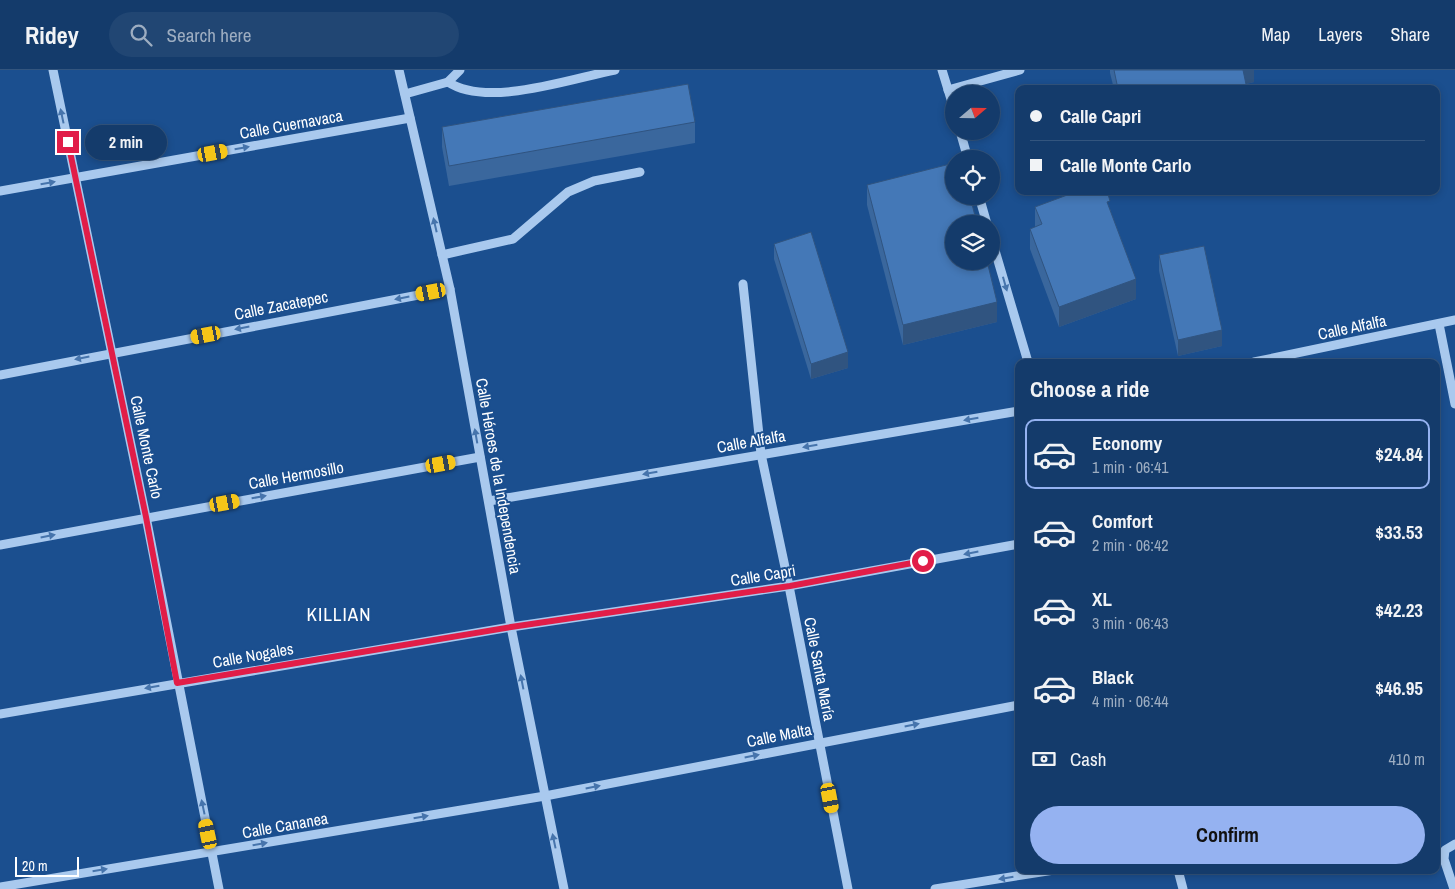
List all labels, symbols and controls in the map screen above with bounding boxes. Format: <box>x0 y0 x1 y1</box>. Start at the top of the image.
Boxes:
search box <box>109 12 459 57</box>
text: Ridey <box>25 19 79 51</box>
icon: search <box>127 21 155 49</box>
text: Search here <box>167 22 251 48</box>
text: Map <box>1262 22 1290 47</box>
text: Layers <box>1318 22 1363 47</box>
text: Share <box>1391 22 1430 47</box>
north arrow <box>945 85 1000 140</box>
map controls <box>945 85 1000 270</box>
text: Calle Capri <box>1060 103 1141 129</box>
street label: Calle Cuernavaca <box>238 104 345 144</box>
one-way arrow <box>58 108 66 124</box>
callout: 2 min <box>86 124 168 160</box>
route end <box>57 131 79 153</box>
text: 2 min <box>109 131 143 153</box>
car <box>196 143 229 163</box>
one-way arrow <box>235 143 251 151</box>
button: locate <box>945 150 1000 205</box>
text: Calle Monte Carlo <box>1060 152 1192 178</box>
one-way arrow <box>40 178 56 186</box>
button: layers <box>945 215 1000 270</box>
one-way arrow <box>431 218 439 233</box>
one-way arrow <box>1001 276 1009 291</box>
car <box>414 282 447 302</box>
street label: Calle Zacatepec <box>232 285 330 325</box>
one-way arrow <box>393 294 409 302</box>
street label: Calle Alfalfa <box>1316 309 1389 345</box>
one-way arrow <box>234 324 250 332</box>
car <box>189 325 222 345</box>
one-way arrow <box>75 354 90 362</box>
text: Choose a ride <box>1030 374 1149 404</box>
street label: Calle Héroes de la Independencia <box>471 376 527 576</box>
street label: Calle Monte Carlo <box>125 393 169 501</box>
one-way arrow <box>962 415 978 423</box>
street label: Calle Alfalfa <box>715 424 788 458</box>
one-way arrow <box>472 428 480 444</box>
text: Economy <box>1092 430 1162 456</box>
icon: car <box>1032 432 1077 477</box>
text: $24.84 <box>1375 441 1423 467</box>
one-way arrow <box>802 442 818 450</box>
car <box>424 454 457 474</box>
street label: Calle Hermosillo <box>247 456 345 494</box>
text: 1 min · 06:41 <box>1092 456 1169 478</box>
one-way arrow <box>642 470 658 478</box>
one-way arrow <box>252 492 268 500</box>
car <box>208 493 241 513</box>
text: Comfort <box>1092 508 1153 534</box>
icon: car <box>1032 510 1077 555</box>
text: $33.53 <box>1375 519 1423 545</box>
one-way arrow <box>40 532 55 540</box>
text: 2 min · 06:42 <box>1092 534 1169 556</box>
one-way arrow <box>962 549 978 557</box>
route start <box>912 550 934 572</box>
street label: Calle Capri <box>729 559 797 591</box>
text: XL <box>1092 586 1112 612</box>
icon: car <box>1032 588 1077 633</box>
text: $42.23 <box>1375 597 1423 623</box>
district label: KILLIAN <box>306 601 372 627</box>
text: 3 min · 06:43 <box>1092 612 1169 634</box>
street label: Calle Santa María <box>799 615 841 723</box>
street label: Calle Nogales <box>211 637 295 673</box>
text: Black <box>1092 664 1134 690</box>
icon: car <box>1032 666 1077 711</box>
one-way arrow <box>518 674 526 690</box>
text: $46.95 <box>1375 675 1423 701</box>
one-way arrow <box>144 684 160 692</box>
text: 4 min · 06:44 <box>1092 690 1169 712</box>
street label: Calle Malta <box>745 718 814 752</box>
one-way arrow <box>904 721 920 729</box>
icon: cash <box>1030 745 1058 773</box>
text: Cash <box>1070 746 1106 772</box>
text: 410 m <box>1389 748 1425 770</box>
one-way arrow <box>745 751 761 759</box>
car <box>819 782 840 814</box>
one-way arrow <box>585 783 600 791</box>
one-way arrow <box>198 798 206 814</box>
button: Confirm <box>1030 806 1425 864</box>
street label: Calle Cananea <box>240 807 330 843</box>
one-way arrow <box>413 813 429 821</box>
car <box>197 818 218 850</box>
one-way arrow <box>550 833 558 849</box>
one-way arrow <box>253 840 269 848</box>
scale bar <box>15 854 79 877</box>
text: 20 m <box>22 857 48 875</box>
one-way arrow <box>92 866 108 874</box>
one-way arrow <box>997 874 1013 882</box>

